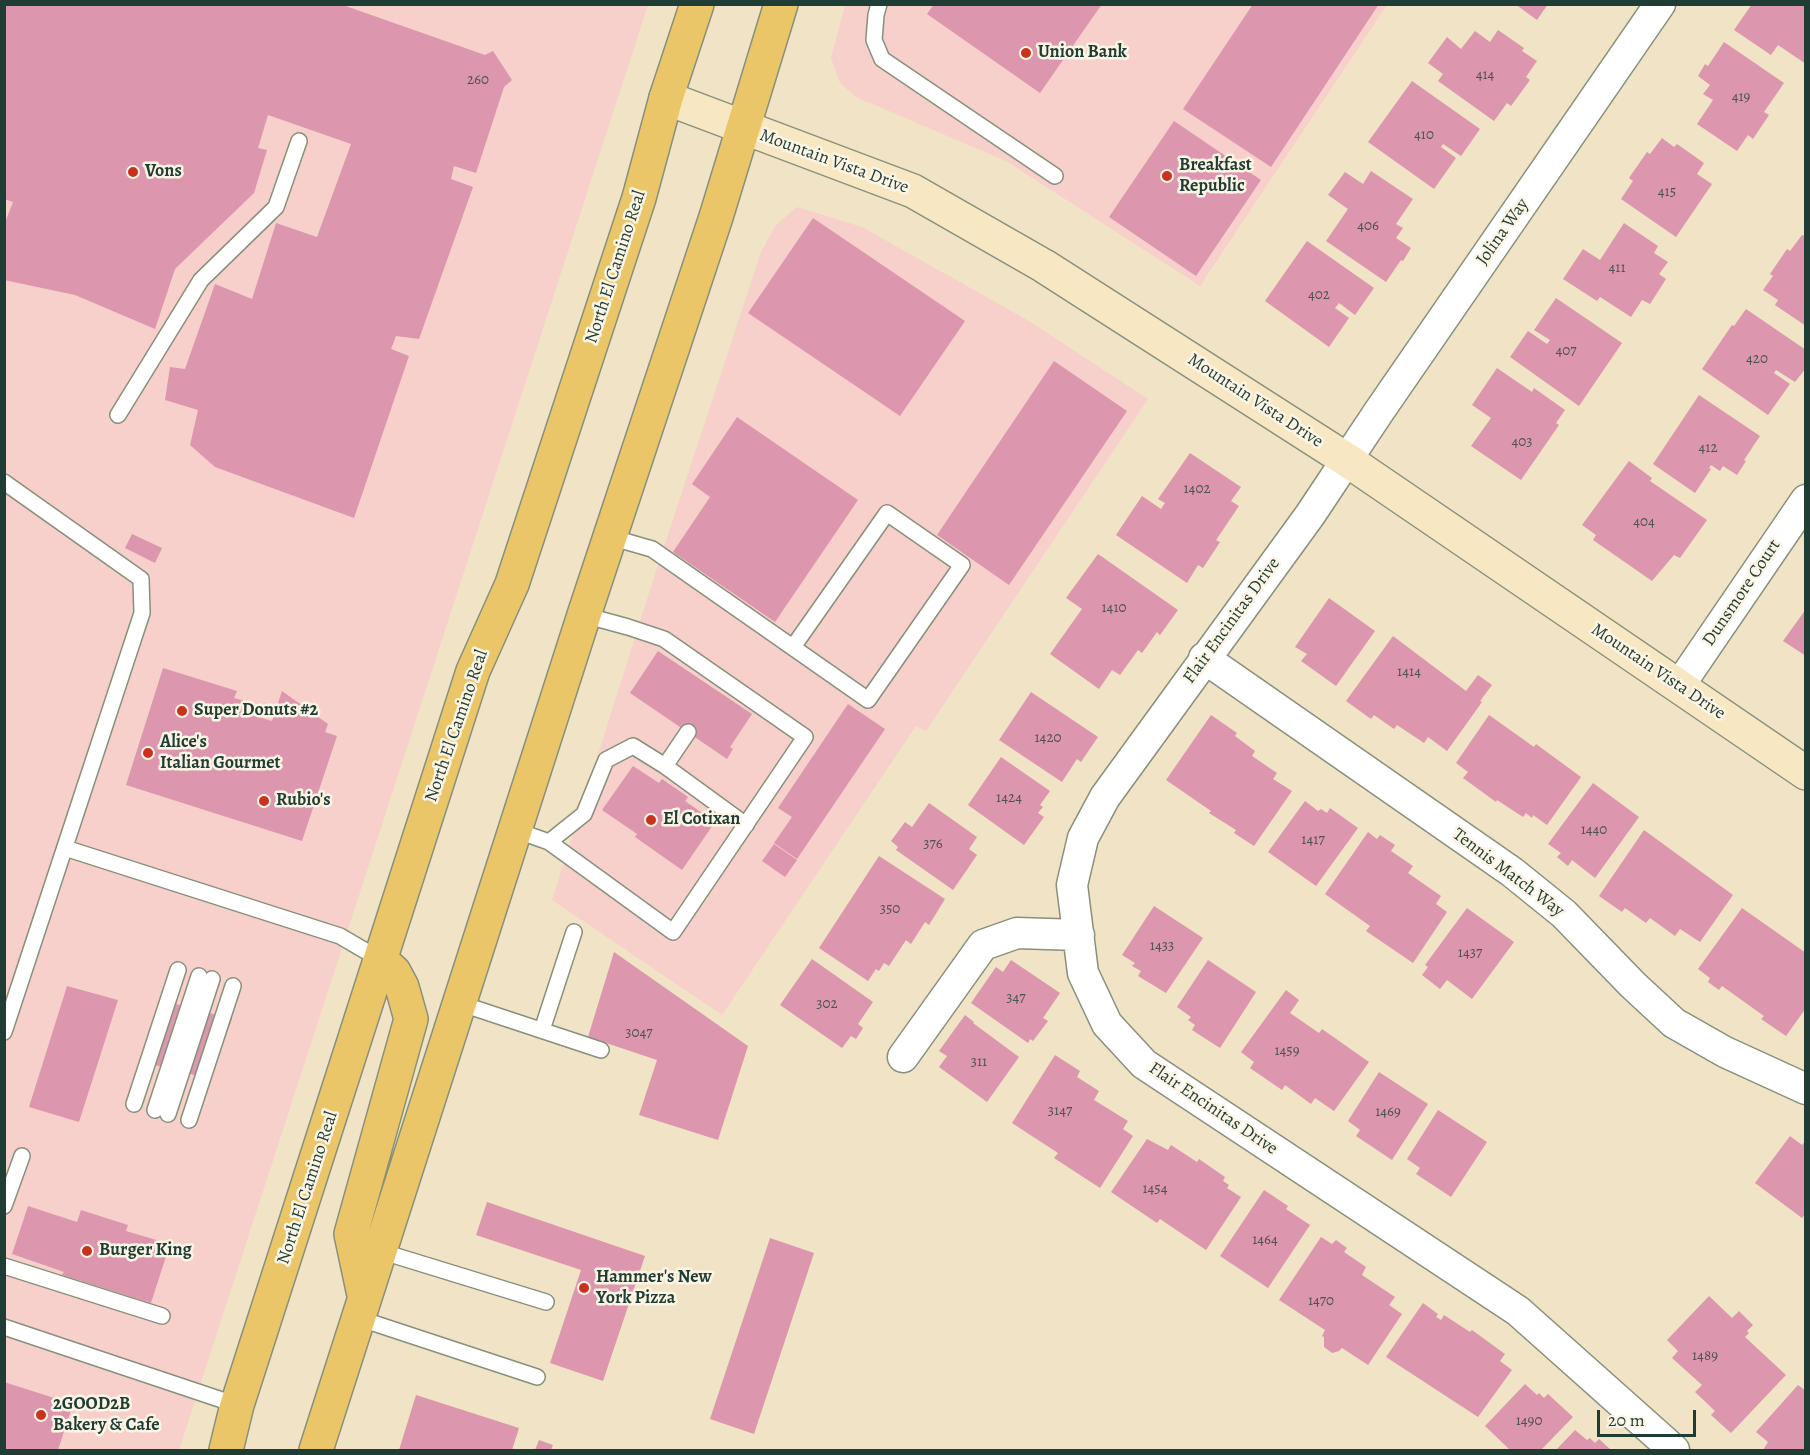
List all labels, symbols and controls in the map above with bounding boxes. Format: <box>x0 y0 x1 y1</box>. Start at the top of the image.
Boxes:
place label: Union Bank <box>1038 42 1127 64</box>
marker: Union Bank <box>1019 46 1033 60</box>
house number: 414 <box>1476 66 1494 84</box>
house number: 260 <box>467 71 489 89</box>
house number: 419 <box>1732 88 1750 106</box>
street label: Mountain Vista Drive <box>756 125 912 199</box>
house number: 410 <box>1414 126 1434 144</box>
place label: Breakfast Republic <box>1179 155 1252 198</box>
place label: Vons <box>145 161 182 183</box>
marker: Vons <box>126 165 140 179</box>
marker: Breakfast Republic <box>1160 169 1174 183</box>
house number: 415 <box>1658 183 1676 201</box>
street label: North El Camino Real <box>581 188 651 346</box>
street label: Jolina Way <box>1472 194 1534 270</box>
house number: 406 <box>1357 217 1379 235</box>
house number: 411 <box>1608 259 1626 277</box>
house number: 402 <box>1308 286 1330 304</box>
house number: 407 <box>1555 342 1577 360</box>
street label: Mountain Vista Drive <box>1183 349 1327 453</box>
house number: 420 <box>1746 350 1768 368</box>
house number: 403 <box>1511 433 1533 451</box>
house number: 412 <box>1698 439 1718 457</box>
house number: 1402 <box>1183 480 1211 498</box>
house number: 404 <box>1633 513 1655 531</box>
street label: Dunsmore Court <box>1698 535 1786 651</box>
street label: Flair Encinitas Drive <box>1179 554 1285 688</box>
house number: 1410 <box>1101 599 1127 617</box>
street label: Mountain Vista Drive <box>1587 619 1729 725</box>
street label: North El Camino Real <box>421 647 493 805</box>
house number: 1414 <box>1397 663 1421 681</box>
place label: Super Donuts #2 <box>194 700 318 722</box>
marker: Super Donuts #2 <box>175 704 189 718</box>
house number: 1420 <box>1034 729 1062 747</box>
place label: Alice's Italian Gourmet <box>160 732 281 774</box>
marker: Alice's Italian Gourmet <box>141 746 155 760</box>
house number: 1424 <box>996 789 1022 807</box>
place label: Rubio's <box>276 790 331 812</box>
marker: Rubio's <box>257 794 271 808</box>
place label: El Cotixan <box>663 809 740 831</box>
marker: El Cotixan <box>644 813 658 827</box>
house number: 1440 <box>1581 821 1607 839</box>
street label: Tennis Match Way <box>1448 824 1568 922</box>
house number: 1417 <box>1301 831 1325 849</box>
house number: 376 <box>923 835 943 853</box>
house number: 350 <box>880 900 900 918</box>
house number: 1433 <box>1150 937 1174 955</box>
house number: 1437 <box>1458 944 1482 962</box>
house number: 347 <box>1006 989 1026 1007</box>
house number: 302 <box>816 995 838 1013</box>
house number: 3047 <box>625 1024 653 1042</box>
house number: 1459 <box>1274 1042 1300 1060</box>
house number: 311 <box>971 1053 987 1071</box>
street label: Flair Encinitas Drive <box>1145 1058 1281 1160</box>
house number: 3147 <box>1048 1102 1072 1120</box>
house number: 1469 <box>1375 1103 1401 1121</box>
street label: North El Camino Real <box>273 1109 343 1267</box>
house number: 1454 <box>1142 1180 1168 1198</box>
house number: 1464 <box>1252 1231 1278 1249</box>
place label: Burger King <box>99 1240 192 1262</box>
marker: Burger King <box>80 1244 94 1258</box>
place label: Hammer's New York Pizza <box>596 1267 712 1310</box>
marker: Hammer's New York Pizza <box>577 1281 591 1295</box>
house number: 1470 <box>1308 1292 1334 1310</box>
house number: 1489 <box>1692 1347 1718 1365</box>
place label: 2GOOD2B Bakery & Cafe <box>53 1394 160 1436</box>
scale bar <box>1600 1398 1699 1436</box>
marker: 2GOOD2B Bakery & Cafe <box>34 1408 48 1422</box>
text: 20 m <box>1608 1408 1645 1432</box>
house number: 1490 <box>1516 1412 1542 1430</box>

